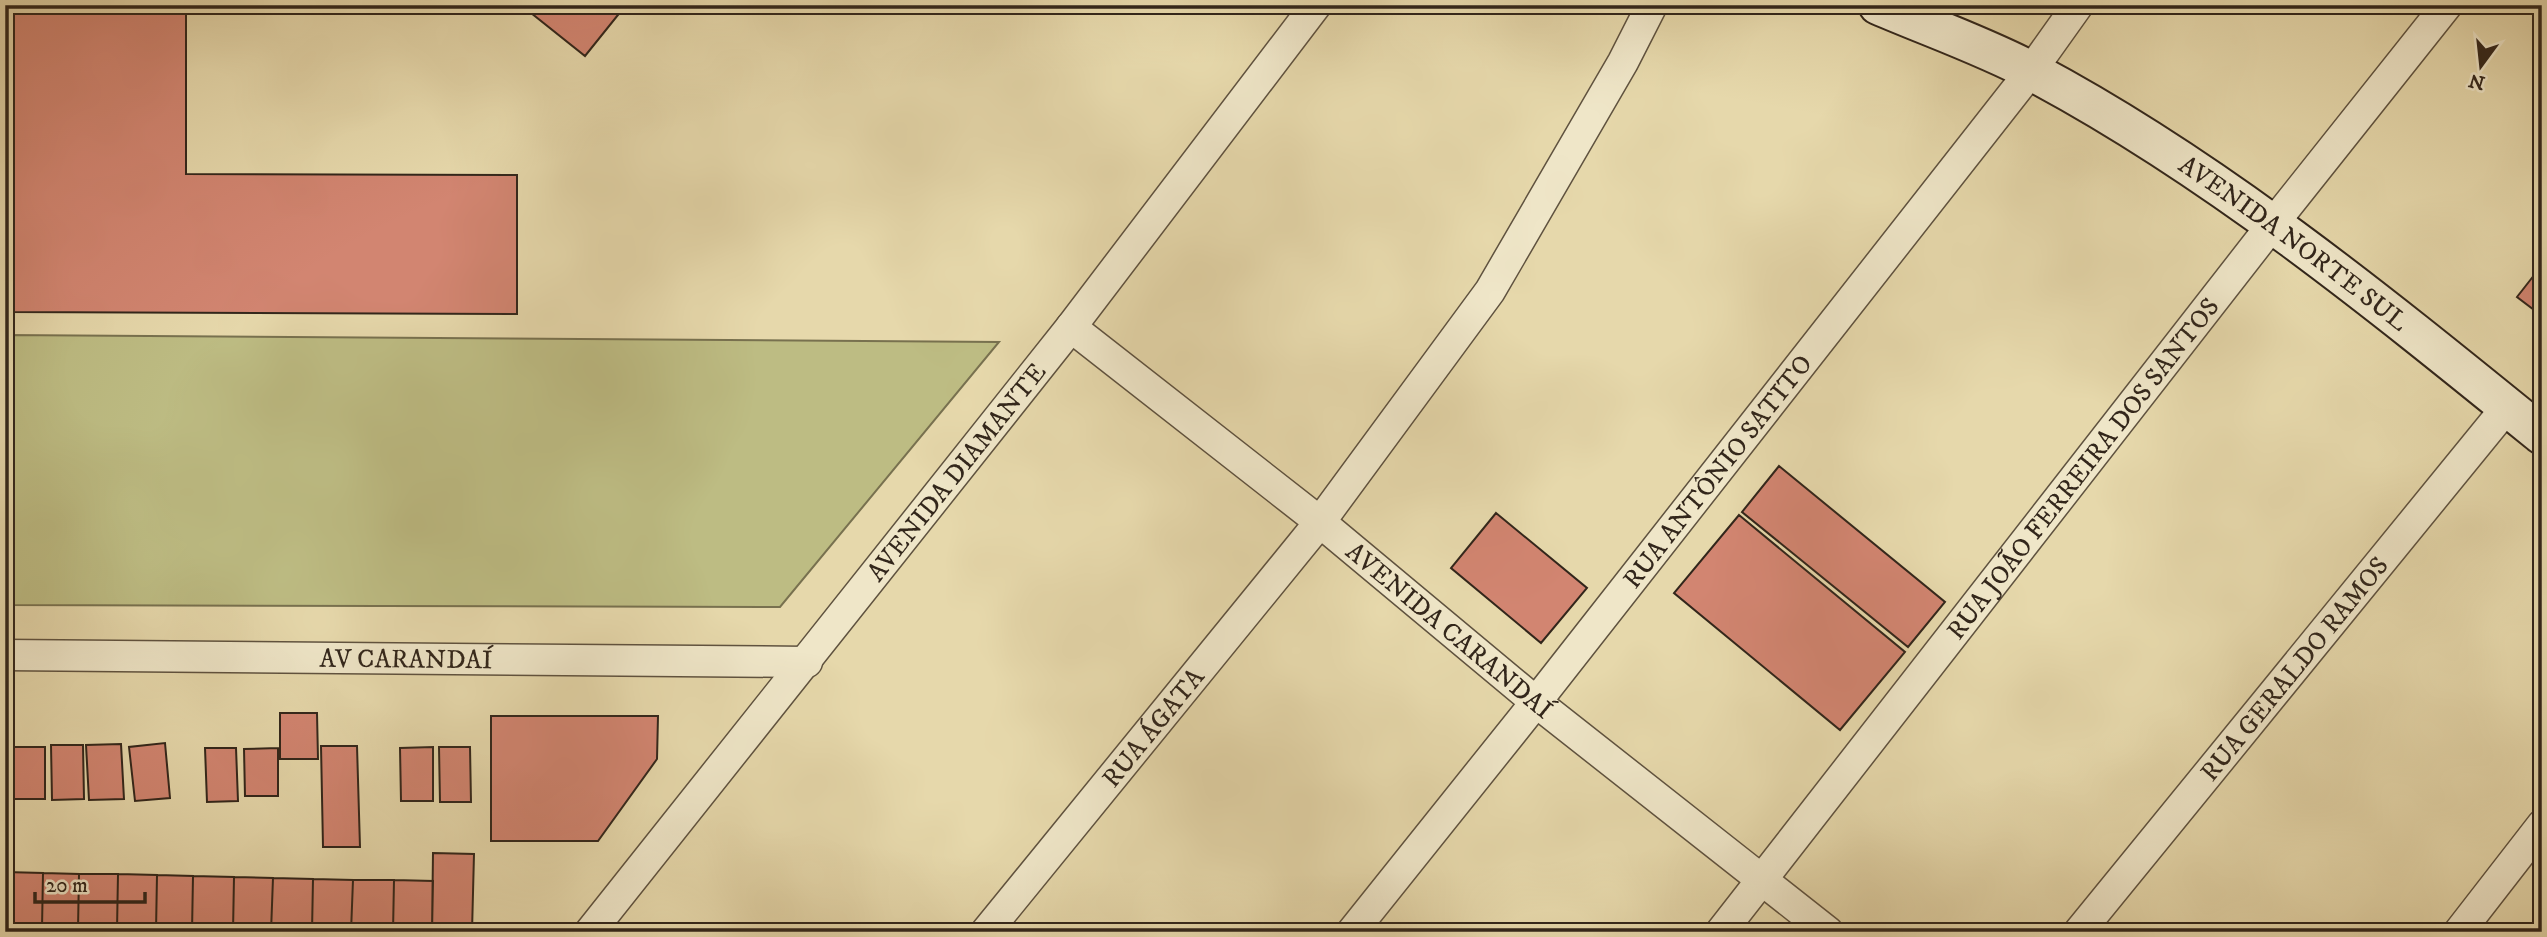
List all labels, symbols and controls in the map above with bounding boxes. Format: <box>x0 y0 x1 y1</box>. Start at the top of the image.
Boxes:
north arrow <box>2446 32 2516 102</box>
text: N <box>2466 68 2488 94</box>
street label: AVENIDA NORTE SUL <box>2172 149 2415 339</box>
street label: RUA JOÃO FERREIRA DOS SANTOS <box>1940 291 2227 647</box>
street label: RUA ANTÔNIO SATITO <box>1616 349 1820 596</box>
street label: AVENIDA DIAMANTE <box>860 357 1054 589</box>
street label: AVENIDA CARANDAÍ <box>1338 535 1560 728</box>
street label: RUA GERALDO RAMOS <box>2194 550 2396 789</box>
street label: AV CARANDAÍ <box>319 643 494 677</box>
street label: RUA ÁGATA <box>1095 662 1213 795</box>
scale bar <box>35 860 145 904</box>
text: 20 m <box>46 873 88 899</box>

